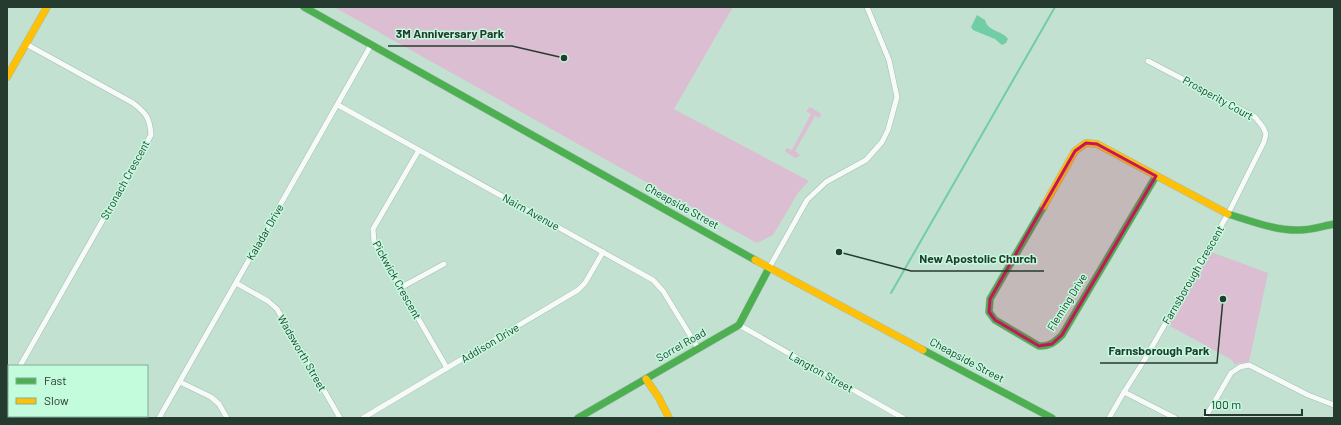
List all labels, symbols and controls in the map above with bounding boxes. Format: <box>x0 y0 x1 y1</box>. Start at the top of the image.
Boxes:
callout: 3M Anniversary Park <box>388 22 512 46</box>
text: 3M Anniversary Park <box>396 26 505 40</box>
street label: Prosperity Court <box>1181 73 1256 122</box>
street label: Stronach Crescent <box>97 138 152 222</box>
street label: Cheapside Street <box>643 180 721 231</box>
street label: Nairn Avenue <box>501 191 562 233</box>
street label: Kaladar Drive <box>243 201 286 262</box>
street label: Farnsborough Crescent <box>1159 223 1226 326</box>
street label: Pickwick Crescent <box>370 238 424 321</box>
callout: New Apostolic Church <box>911 247 1044 271</box>
text: New Apostolic Church <box>919 251 1037 265</box>
street label: Fleming Drive <box>1044 271 1089 333</box>
street label: Wadsworth Street <box>275 312 330 393</box>
street label: Addison Drive <box>458 320 521 365</box>
street label: Sorrel Road <box>654 325 708 364</box>
street label: Cheapside Street <box>928 335 1007 385</box>
callout: Farnsborough Park <box>1100 339 1217 363</box>
text: Farnsborough Park <box>1109 343 1210 357</box>
street label: Langton Street <box>787 349 856 395</box>
legend <box>8 365 148 417</box>
text: Fast <box>44 373 67 387</box>
scale bar <box>1205 391 1302 417</box>
text: Slow <box>44 393 69 407</box>
text: 100 m <box>1211 397 1241 411</box>

